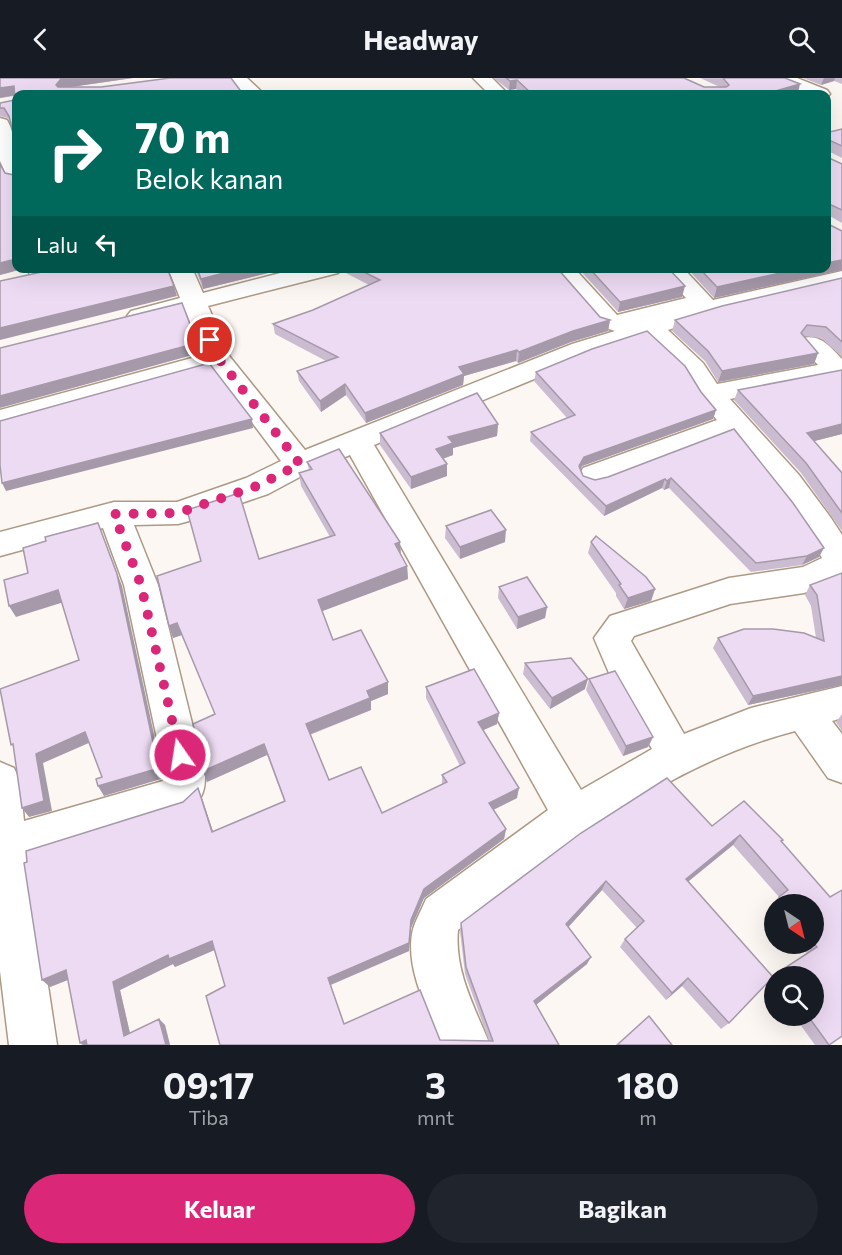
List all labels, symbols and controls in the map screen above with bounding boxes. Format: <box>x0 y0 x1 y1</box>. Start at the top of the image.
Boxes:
icon: back <box>24 23 57 56</box>
text: Headway <box>363 23 479 56</box>
icon: search <box>785 23 818 56</box>
text: 70 m <box>135 110 230 162</box>
icon: right <box>36 114 114 192</box>
text: Belok kanan <box>135 162 283 195</box>
icon: left <box>90 228 123 261</box>
text: Lalu <box>36 231 78 258</box>
pin <box>184 314 235 365</box>
icon: arrive <box>193 323 226 356</box>
position arrow <box>148 723 212 787</box>
north arrow <box>764 894 824 954</box>
map controls <box>764 894 824 1026</box>
button: search <box>764 966 824 1026</box>
text: 09:17 <box>163 1062 254 1106</box>
text: 3 <box>425 1062 446 1106</box>
text: 180 <box>617 1062 679 1106</box>
text: Tiba <box>188 1105 229 1129</box>
text: mnt <box>417 1105 454 1129</box>
text: m <box>639 1105 657 1129</box>
button: Keluar <box>24 1174 415 1243</box>
button: Bagikan <box>427 1174 818 1243</box>

